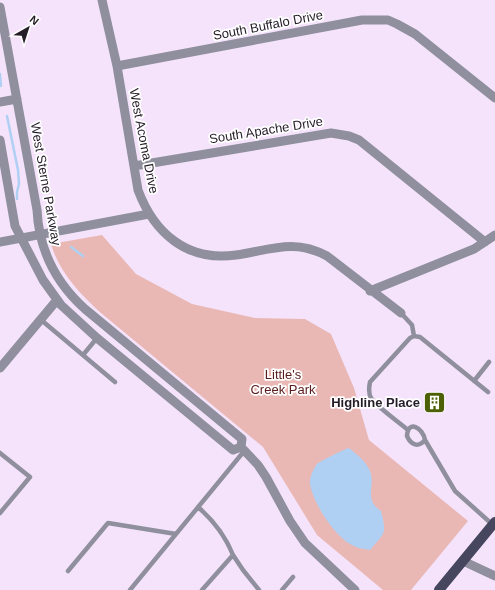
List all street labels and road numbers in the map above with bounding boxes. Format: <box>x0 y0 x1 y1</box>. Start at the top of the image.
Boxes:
street label: South Buffalo Drive <box>212 7 324 43</box>
street label: West Acoma Drive <box>126 87 162 195</box>
street label: South Apache Drive <box>208 114 324 146</box>
street label: West Sterne Parkway <box>28 121 64 247</box>

